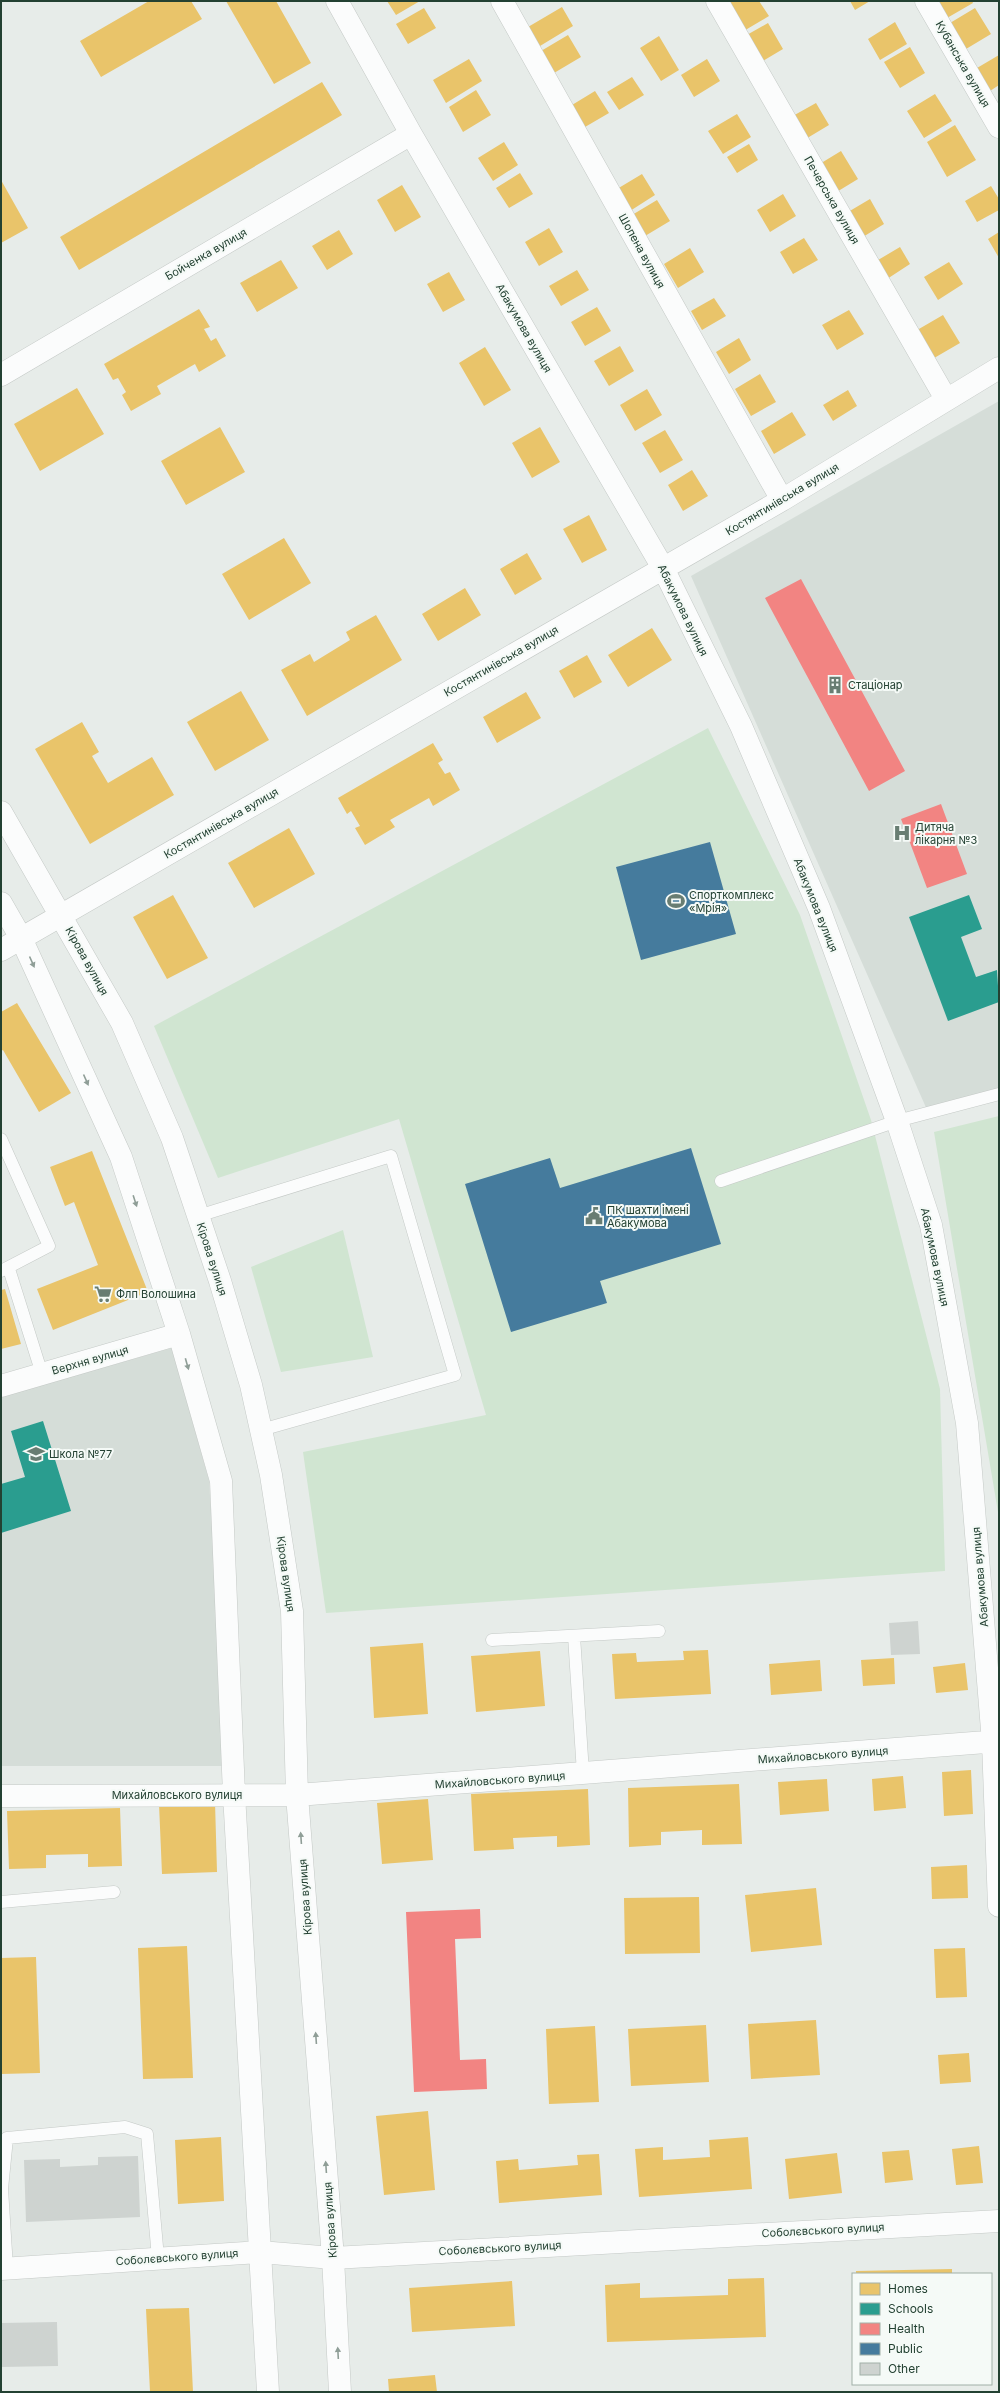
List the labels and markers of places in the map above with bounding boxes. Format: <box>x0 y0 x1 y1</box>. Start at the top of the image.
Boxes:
building icon: Стаціонар <box>825 675 845 695</box>
place label: Стаціонар <box>848 678 903 692</box>
place label: Дитяча лікарня №3 <box>915 820 978 847</box>
hospital icon: Дитяча лікарня №3 <box>892 823 912 843</box>
place label: Спорткомплекс «Мрія» <box>689 888 774 915</box>
sports icon: Спорткомплекс «Мрія» <box>666 891 686 911</box>
place label: ПК шахти імені Абакумова <box>607 1203 689 1230</box>
public building icon: ПК шахти імені Абакумова <box>584 1206 604 1226</box>
supermarket icon: Флп Волошина <box>93 1284 113 1304</box>
place label: Флп Волошина <box>116 1287 196 1301</box>
school or university icon: Школа №77 <box>26 1444 46 1464</box>
place label: Школа №77 <box>49 1447 112 1461</box>

